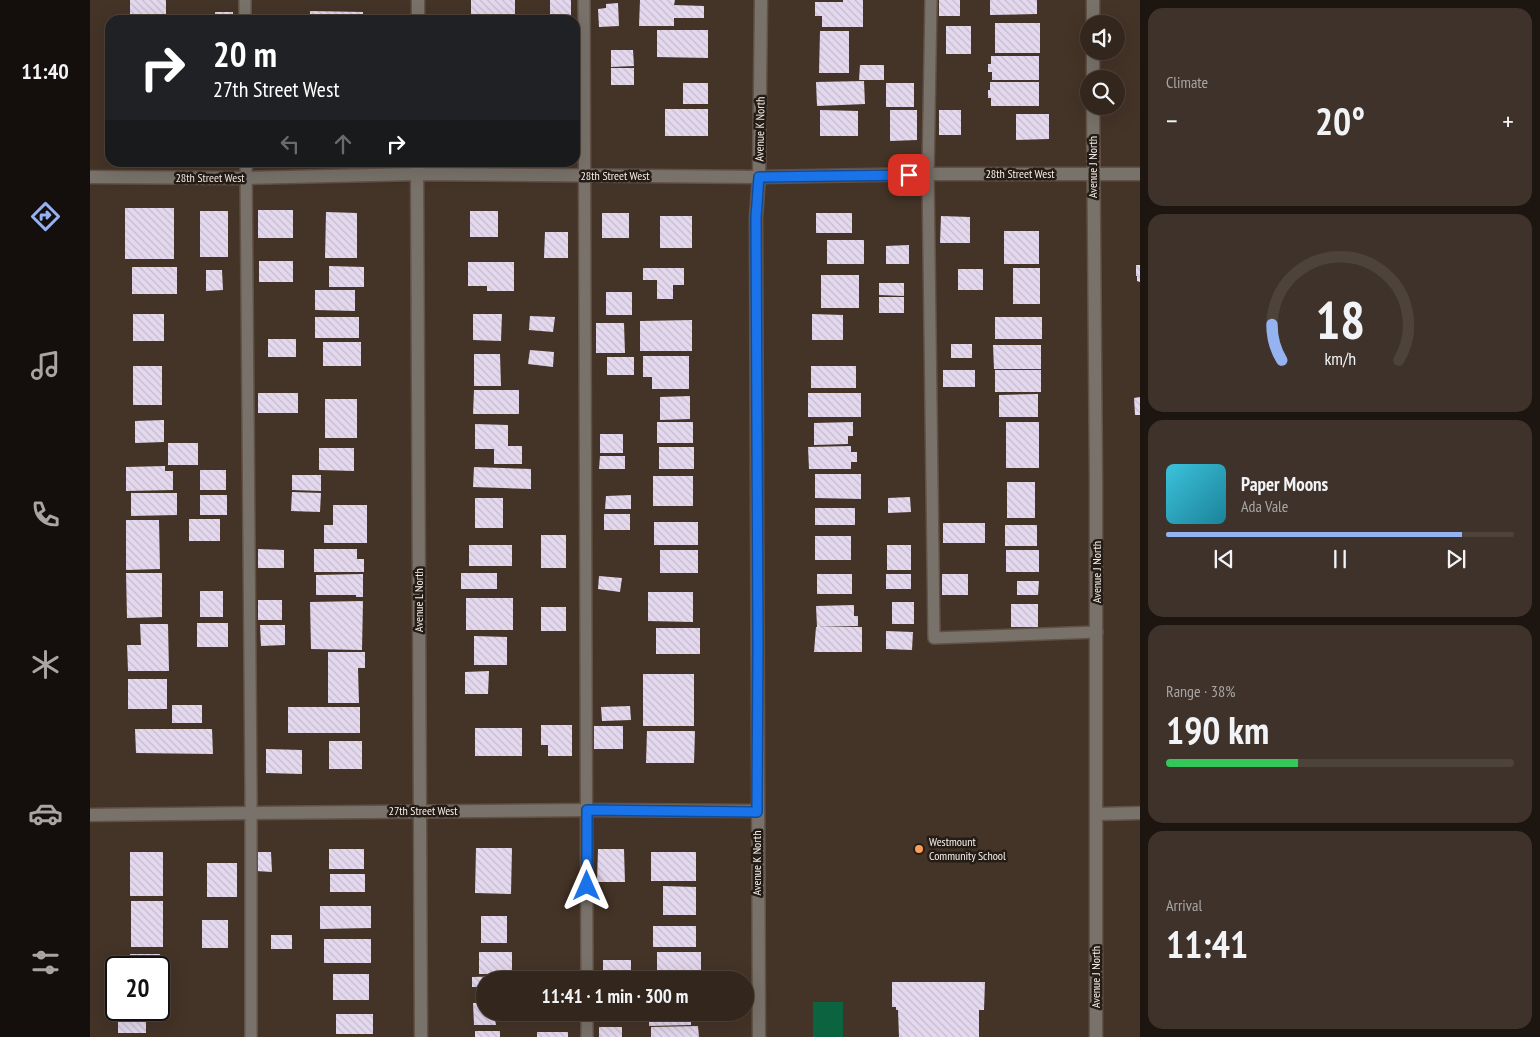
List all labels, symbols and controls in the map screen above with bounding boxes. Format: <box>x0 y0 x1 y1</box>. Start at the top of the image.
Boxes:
map controls <box>1080 15 1125 115</box>
button: sound <box>1080 15 1125 60</box>
text: 20 m <box>213 31 277 77</box>
icon: right <box>130 35 195 100</box>
text: 11:40 <box>21 57 69 85</box>
button: search <box>1080 70 1125 115</box>
text: Climate <box>1166 72 1208 92</box>
text: 27th Street West <box>213 75 339 103</box>
street label: Avenue K North <box>751 96 768 162</box>
text: 20° <box>1315 96 1365 145</box>
text: − <box>1166 102 1178 139</box>
text: + <box>1502 102 1514 139</box>
icon: left <box>276 130 304 158</box>
icon: ahead <box>329 130 357 158</box>
icon: right <box>382 130 410 158</box>
street label: Avenue J North <box>1085 136 1100 198</box>
pin <box>888 154 930 196</box>
icon: arrive <box>895 161 923 189</box>
street label: 28th Street West <box>985 166 1055 181</box>
street label: 28th Street West <box>580 168 650 183</box>
street label: 28th Street West <box>175 170 245 185</box>
icon: directions <box>28 199 63 234</box>
text: 18 <box>1315 286 1365 353</box>
text: km/h <box>1324 347 1356 370</box>
icon: music <box>28 348 63 383</box>
text: Paper Moons <box>1241 472 1328 496</box>
text: Ada Vale <box>1241 496 1288 516</box>
icon: phone <box>28 497 63 532</box>
street label: Avenue J North <box>1089 541 1104 603</box>
icon: previous <box>1210 545 1238 573</box>
icon: pause <box>1326 545 1354 573</box>
icon: next <box>1442 545 1470 573</box>
street label: Avenue L North <box>411 568 426 632</box>
icon: climate <box>28 647 63 682</box>
text: Range · 38% <box>1166 681 1235 701</box>
text: 190 km <box>1166 705 1269 754</box>
icon: car <box>28 796 63 831</box>
street label: 27th Street West <box>389 803 458 818</box>
street label: Avenue K North <box>749 831 764 895</box>
place label: Westmount Community School <box>929 834 1006 863</box>
marker: Westmount Community School <box>913 843 925 855</box>
position arrow <box>560 859 612 911</box>
text: Arrival <box>1166 895 1202 915</box>
text: 11:41 <box>1166 919 1248 968</box>
icon: filters <box>28 945 63 980</box>
street label: Avenue J North <box>1088 946 1103 1008</box>
speed limit sign: 20 <box>105 956 170 1021</box>
text: 11:41 · 1 min · 300 m <box>542 984 688 1008</box>

